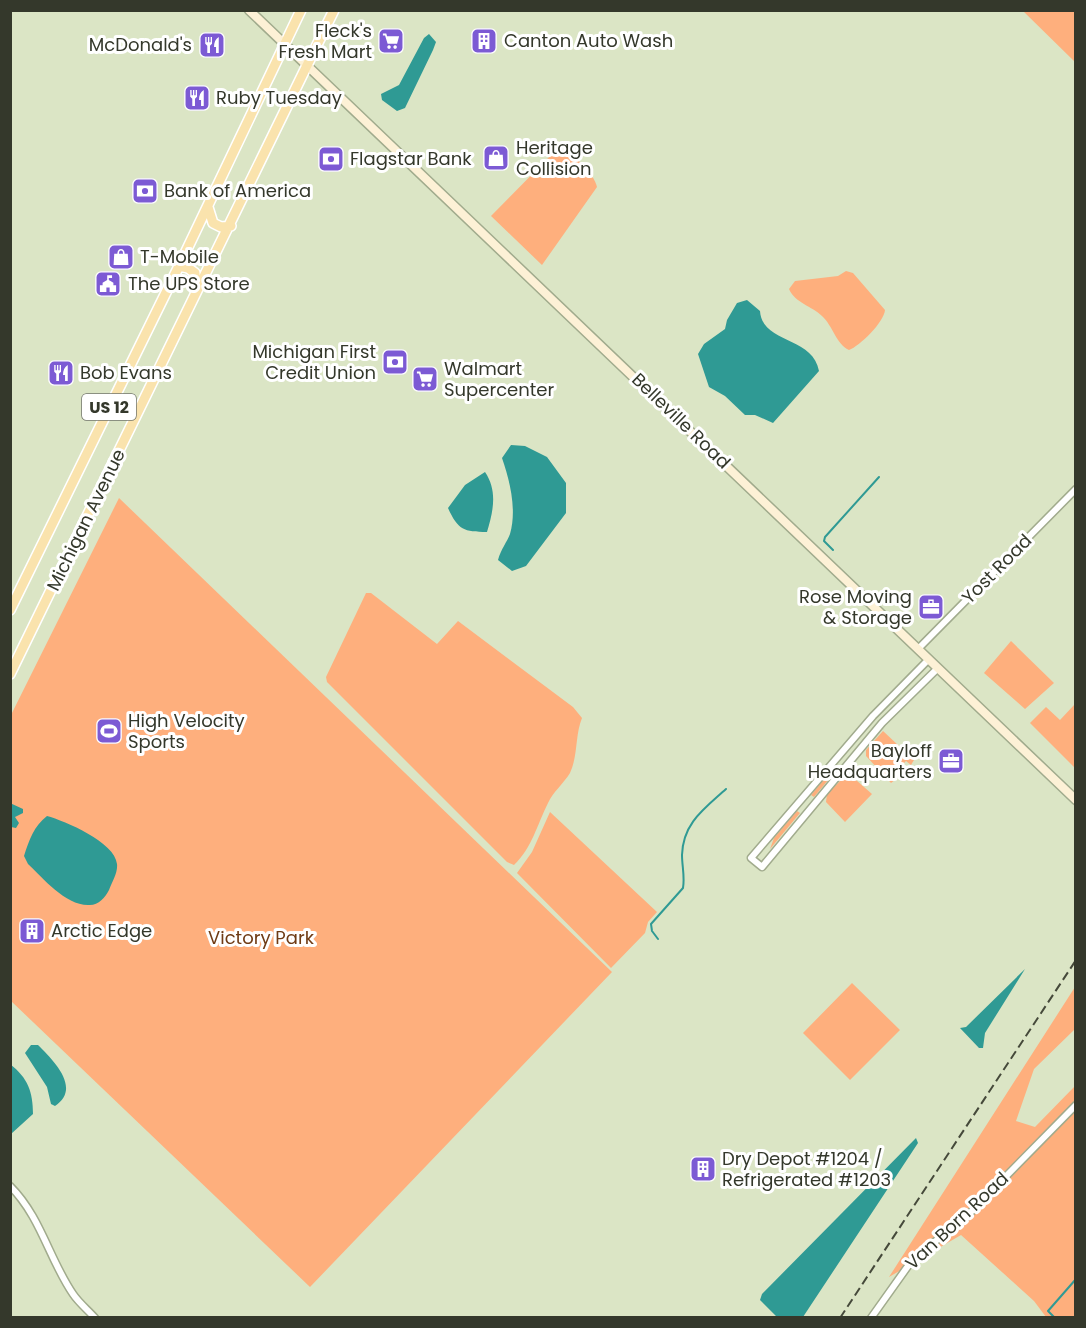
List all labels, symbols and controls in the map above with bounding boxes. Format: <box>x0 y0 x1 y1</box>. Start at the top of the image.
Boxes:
place label: Fleck's Fresh Mart <box>278 18 372 64</box>
supermarket icon: Fleck's Fresh Mart <box>376 26 406 56</box>
building icon: Canton Auto Wash <box>469 26 499 56</box>
place label: Canton Auto Wash <box>504 28 673 53</box>
restaurant icon: McDonald's <box>197 30 227 60</box>
place label: McDonald's <box>89 32 192 57</box>
restaurant icon: Ruby Tuesday <box>182 83 212 113</box>
place label: Ruby Tuesday <box>216 85 342 110</box>
place label: Heritage Collision <box>516 135 593 181</box>
shop icon: Heritage Collision <box>481 143 511 173</box>
bank icon: Flagstar Bank <box>316 144 346 174</box>
place label: Flagstar Bank <box>350 146 472 171</box>
bank icon: Bank of America <box>130 176 160 206</box>
place label: Bank of America <box>164 178 311 203</box>
shop icon: T-Mobile <box>106 242 136 272</box>
place label: T-Mobile <box>140 244 219 269</box>
public building icon: The UPS Store <box>93 269 123 299</box>
place label: The UPS Store <box>128 271 250 296</box>
place label: Michigan First Credit Union <box>252 339 376 385</box>
bank icon: Michigan First Credit Union <box>380 347 410 377</box>
place label: Walmart Supercenter <box>444 356 554 402</box>
restaurant icon: Bob Evans <box>46 358 76 388</box>
place label: Bob Evans <box>80 360 172 385</box>
supermarket icon: Walmart Supercenter <box>410 364 440 394</box>
street label: Belleville Road <box>626 367 736 474</box>
road number: US 12 <box>82 394 136 420</box>
street label: Michigan Avenue <box>40 445 131 595</box>
street label: Yost Road <box>956 528 1037 609</box>
place label: Rose Moving & Storage <box>799 584 912 630</box>
office icon: Rose Moving & Storage <box>916 592 946 622</box>
place label: High Velocity Sports <box>128 708 245 754</box>
sports icon: High Velocity Sports <box>94 716 124 746</box>
place label: Bayloff Headquarters <box>808 738 932 784</box>
office icon: Bayloff Headquarters <box>936 746 966 776</box>
building icon: Arctic Edge <box>17 916 47 946</box>
place label: Arctic Edge <box>51 918 152 943</box>
park label: Victory Park <box>208 925 315 950</box>
place label: Dry Depot #1204 / Refrigerated #1203 <box>722 1146 891 1192</box>
building icon: Dry Depot #1204 / Refrigerated #1203 <box>688 1154 718 1184</box>
street label: Van Born Road <box>899 1166 1014 1275</box>

